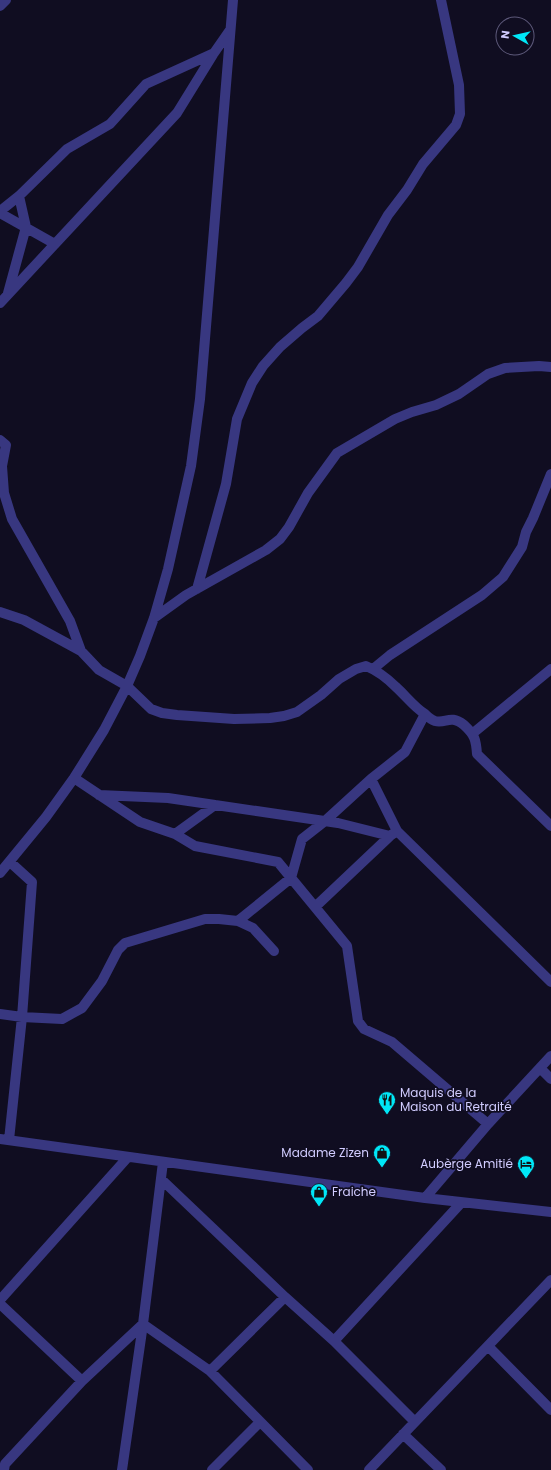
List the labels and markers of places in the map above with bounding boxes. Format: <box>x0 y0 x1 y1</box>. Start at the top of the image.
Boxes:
place label: Maquis de la Maison du Retraité <box>400 1084 512 1115</box>
restaurant icon: Maquis de la Maison du Retraité <box>377 1090 397 1115</box>
shop icon: Madame Zizen <box>372 1143 392 1168</box>
place label: Madame Zizen <box>281 1144 369 1161</box>
hotel icon: Aubèrge Amitié <box>516 1154 536 1179</box>
place label: Aubèrge Amitié <box>420 1155 513 1172</box>
shop icon: Fraiche <box>309 1182 329 1207</box>
place label: Fraiche <box>332 1183 376 1200</box>

